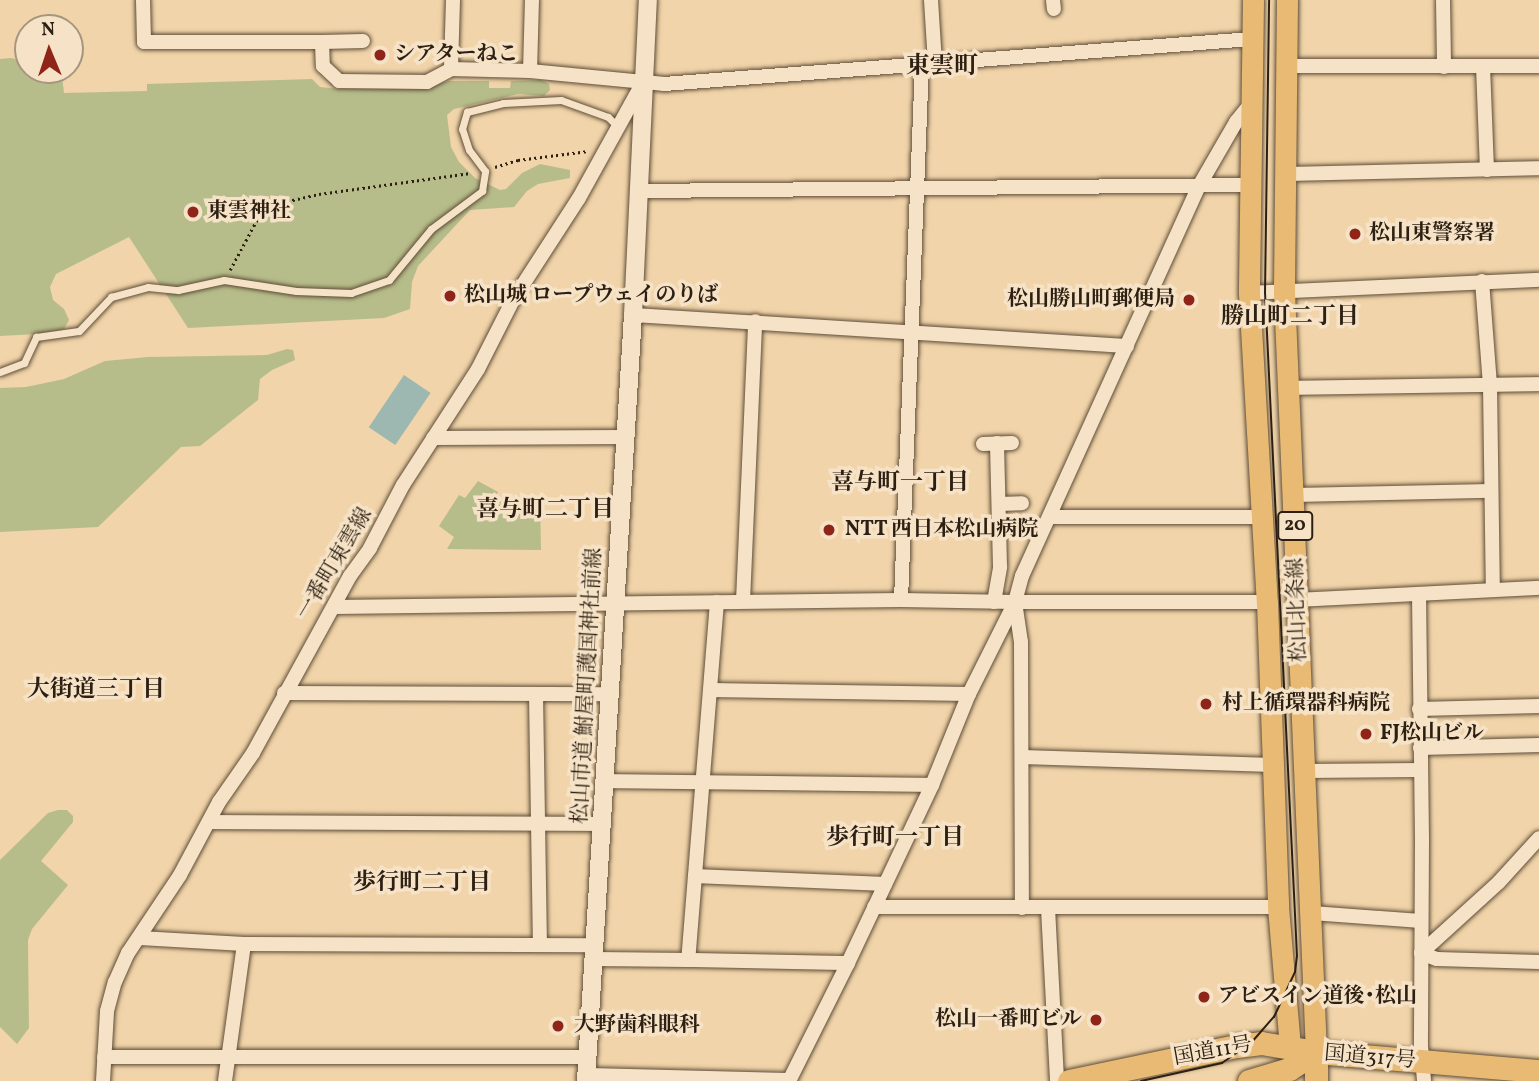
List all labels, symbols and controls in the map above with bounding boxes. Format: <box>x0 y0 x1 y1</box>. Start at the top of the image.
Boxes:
north arrow <box>14 14 84 84</box>
text: N <box>41 17 56 43</box>
place label: シアターねこ <box>394 42 520 68</box>
marker: シアターねこ <box>372 47 388 63</box>
district label: 東雲町 <box>906 54 978 82</box>
place label: 東雲神社 <box>207 199 291 225</box>
marker: 東雲神社 <box>185 204 201 220</box>
place label: 松山東警察署 <box>1369 221 1495 247</box>
marker: 松山東警察署 <box>1347 226 1363 242</box>
place label: 松山城 ロープウェイのりば <box>464 283 720 309</box>
place label: 松山勝山町郵便局 <box>1007 287 1175 313</box>
marker: 松山城 ロープウェイのりば <box>442 288 458 304</box>
marker: 松山勝山町郵便局 <box>1181 292 1197 308</box>
district label: 勝山町二丁目 <box>1221 303 1359 331</box>
district label: 喜与町一丁目 <box>831 469 969 497</box>
district label: 喜与町二丁目 <box>476 496 614 524</box>
street label: 一番町東雲線 <box>292 504 378 624</box>
road number: 20 <box>1276 510 1314 541</box>
place label: NTT 西日本松山病院 <box>845 517 1039 543</box>
marker: NTT 西日本松山病院 <box>819 520 839 540</box>
street label: 松山市道 鮒屋町護国神社前線 <box>568 547 608 825</box>
street label: 松山北条線 <box>1284 557 1312 663</box>
district label: 大街道三丁目 <box>27 676 165 704</box>
place label: 村上循環器科病院 <box>1222 691 1390 717</box>
marker: 村上循環器科病院 <box>1196 694 1216 714</box>
place label: FJ松山ビル <box>1380 721 1484 747</box>
marker: FJ松山ビル <box>1358 726 1374 742</box>
district label: 歩行町一丁目 <box>826 824 964 852</box>
district label: 歩行町二丁目 <box>353 869 491 897</box>
place label: アビスイン道後･松山 <box>1218 984 1417 1010</box>
marker: アビスイン道後･松山 <box>1196 989 1212 1005</box>
place label: 松山一番町ビル <box>935 1007 1082 1033</box>
marker: 松山一番町ビル <box>1088 1012 1104 1028</box>
place label: 大野歯科眼科 <box>574 1013 700 1039</box>
marker: 大野歯科眼科 <box>548 1016 568 1036</box>
street label: 国道11号 <box>1172 1033 1254 1071</box>
street label: 国道317号 <box>1323 1041 1417 1075</box>

